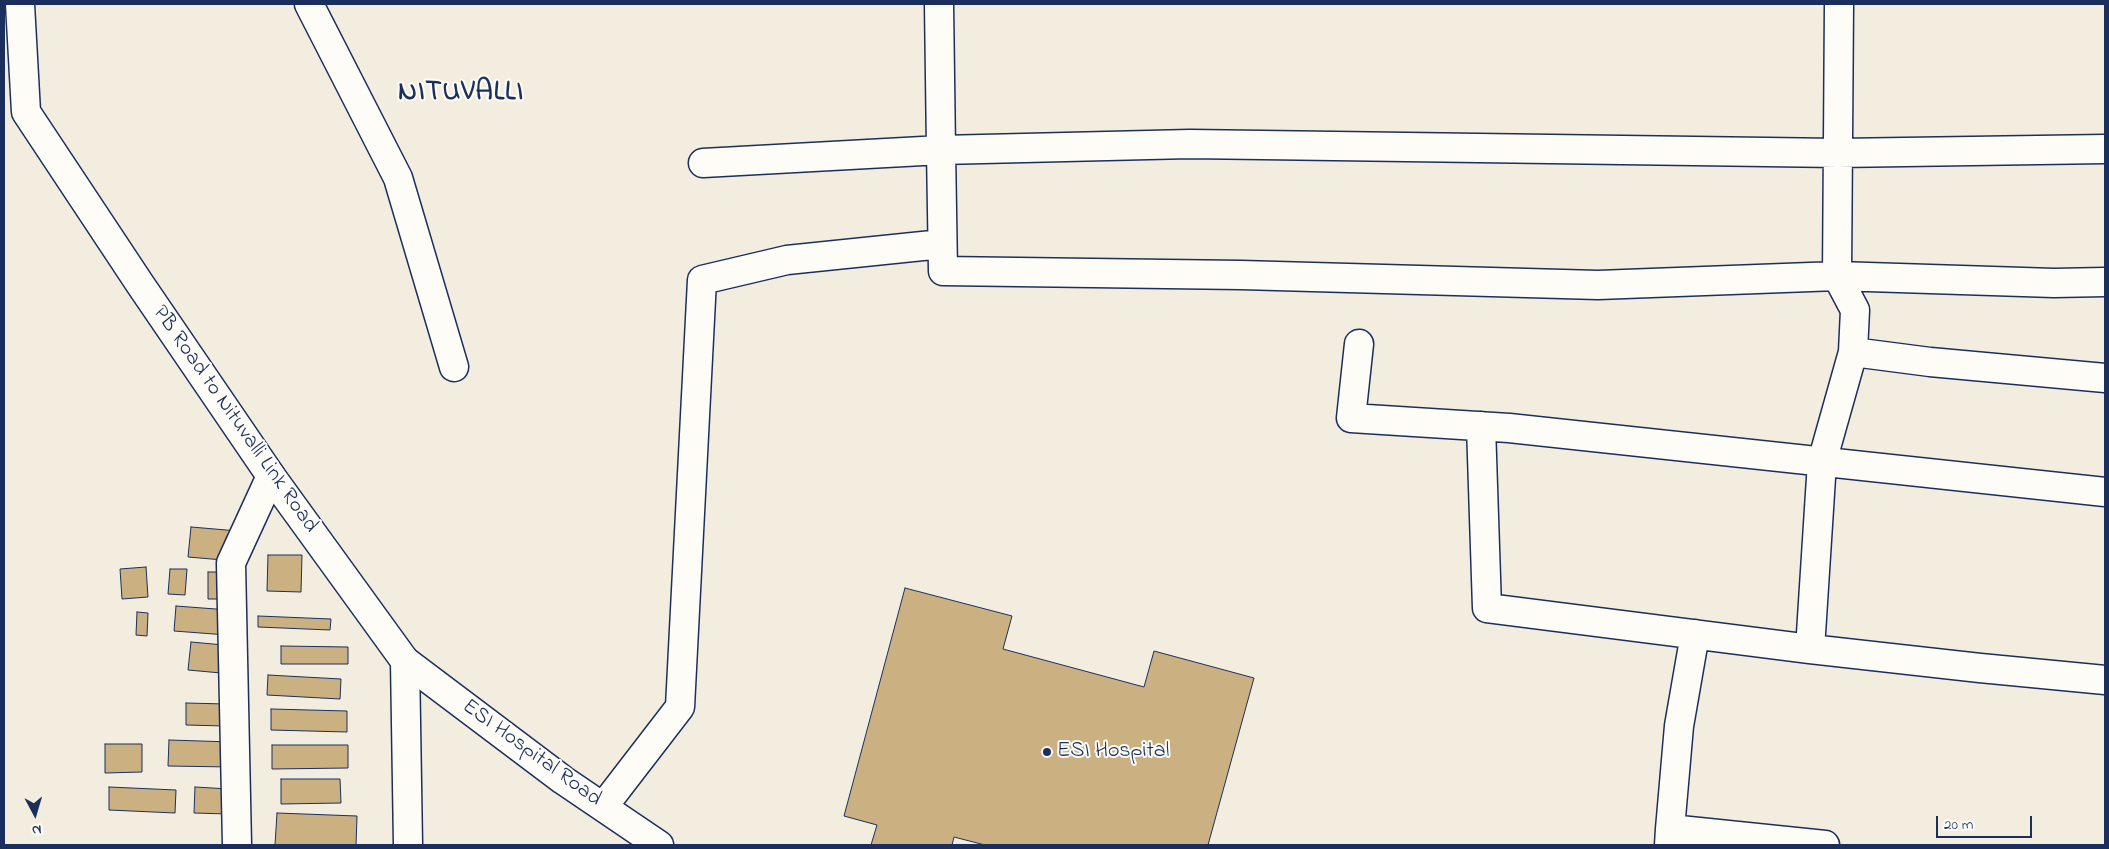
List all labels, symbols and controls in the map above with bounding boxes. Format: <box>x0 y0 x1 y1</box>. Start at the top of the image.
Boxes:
district label: NITUVALLI <box>397 77 525 111</box>
street label: PB Road to Nituvalli Link Road <box>145 301 323 539</box>
street label: ESI Hospital Road <box>456 695 606 813</box>
place label: ESI Hospital <box>1057 739 1169 765</box>
marker: ESI Hospital <box>1041 746 1053 758</box>
north arrow <box>10 789 60 839</box>
scale bar <box>1939 806 2035 838</box>
text: 20 m <box>1944 814 1973 836</box>
text: N <box>31 818 42 840</box>

